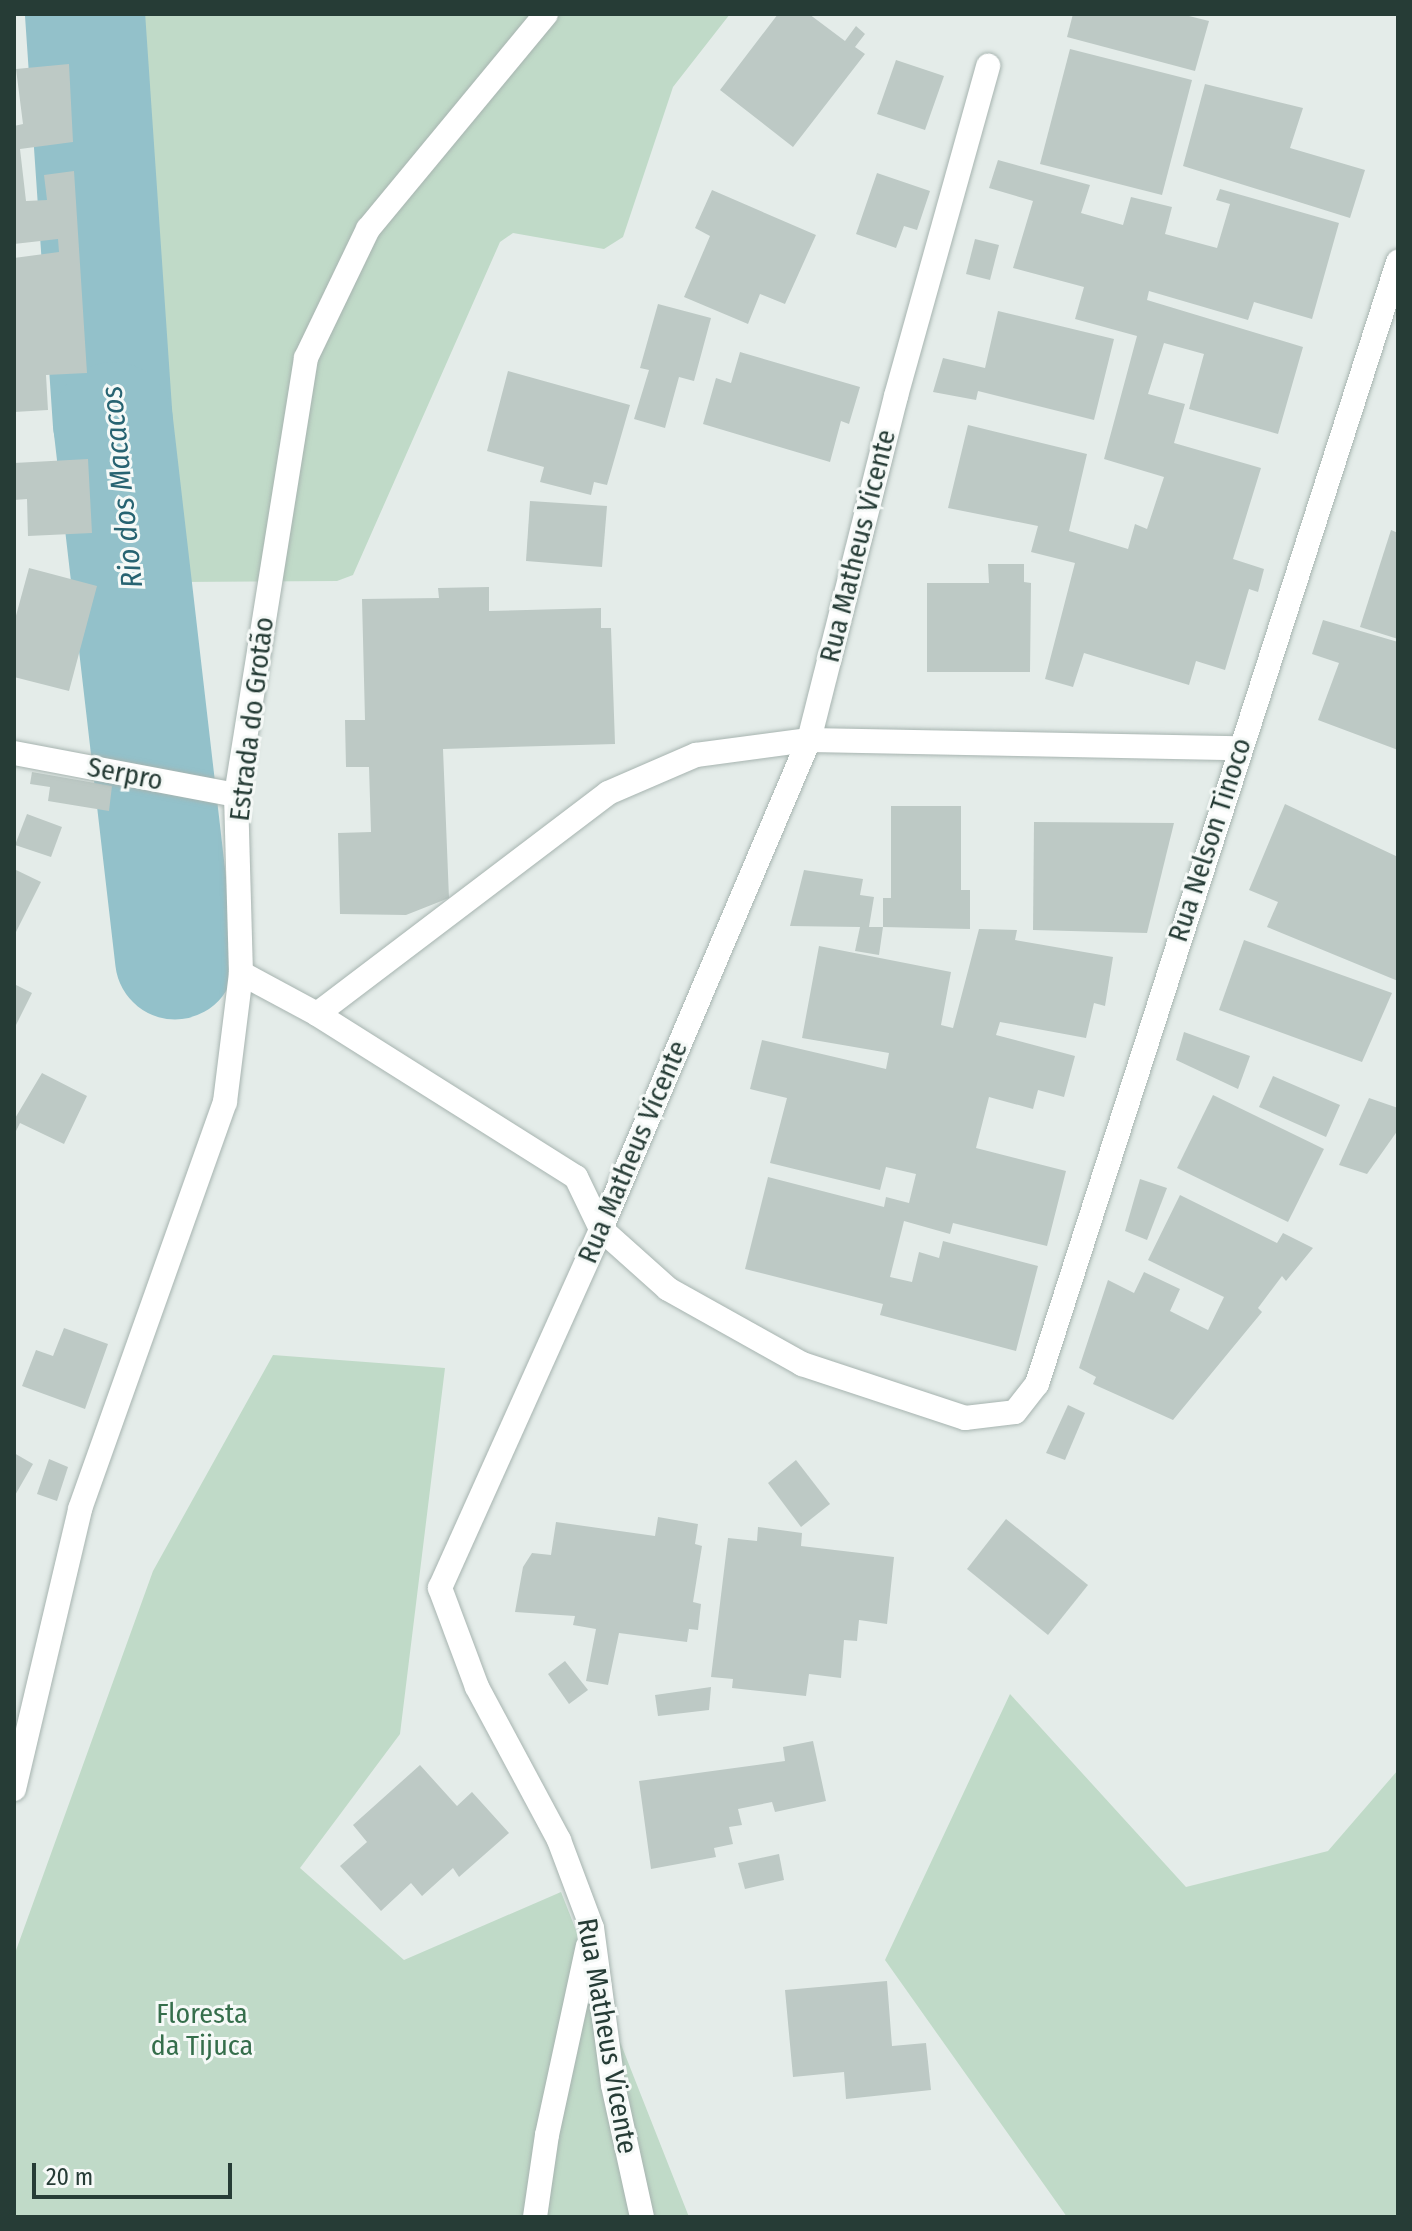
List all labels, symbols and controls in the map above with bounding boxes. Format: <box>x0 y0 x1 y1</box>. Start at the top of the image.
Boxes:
water label: Rio dos Macacos <box>93 384 151 590</box>
street label: Rua Matheus Vicente <box>813 426 903 666</box>
street label: Estrada do Grotão <box>223 615 281 823</box>
street label: Rua Nelson Tinoco <box>1161 734 1259 946</box>
street label: Serpro <box>84 750 166 798</box>
street label: Rua Matheus Vicente <box>571 1036 695 1268</box>
street label: Rua Matheus Vicente <box>570 1916 644 2156</box>
park label: Floresta da Tijuca <box>151 1997 253 2063</box>
scale bar <box>36 2147 236 2197</box>
text: 20 m <box>46 2163 93 2191</box>

